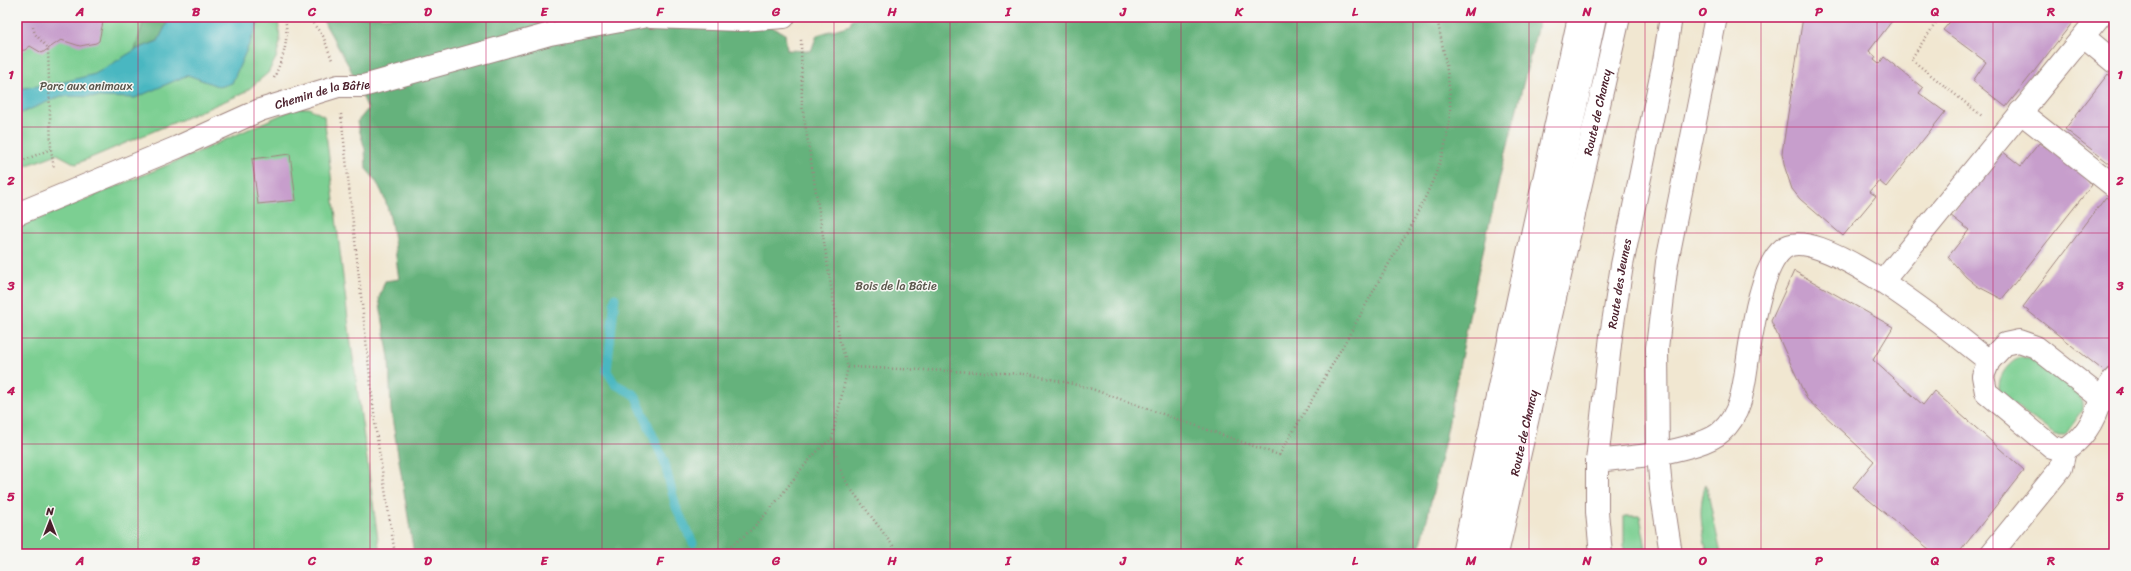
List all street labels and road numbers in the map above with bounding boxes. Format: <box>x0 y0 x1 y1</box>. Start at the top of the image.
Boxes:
street label: Route de Chancy <box>1577 66 1618 158</box>
street label: Chemin de la Bâtie <box>272 74 373 116</box>
street label: Route des Jeunes <box>1601 236 1638 330</box>
street label: Route de Chancy <box>1504 387 1545 478</box>

